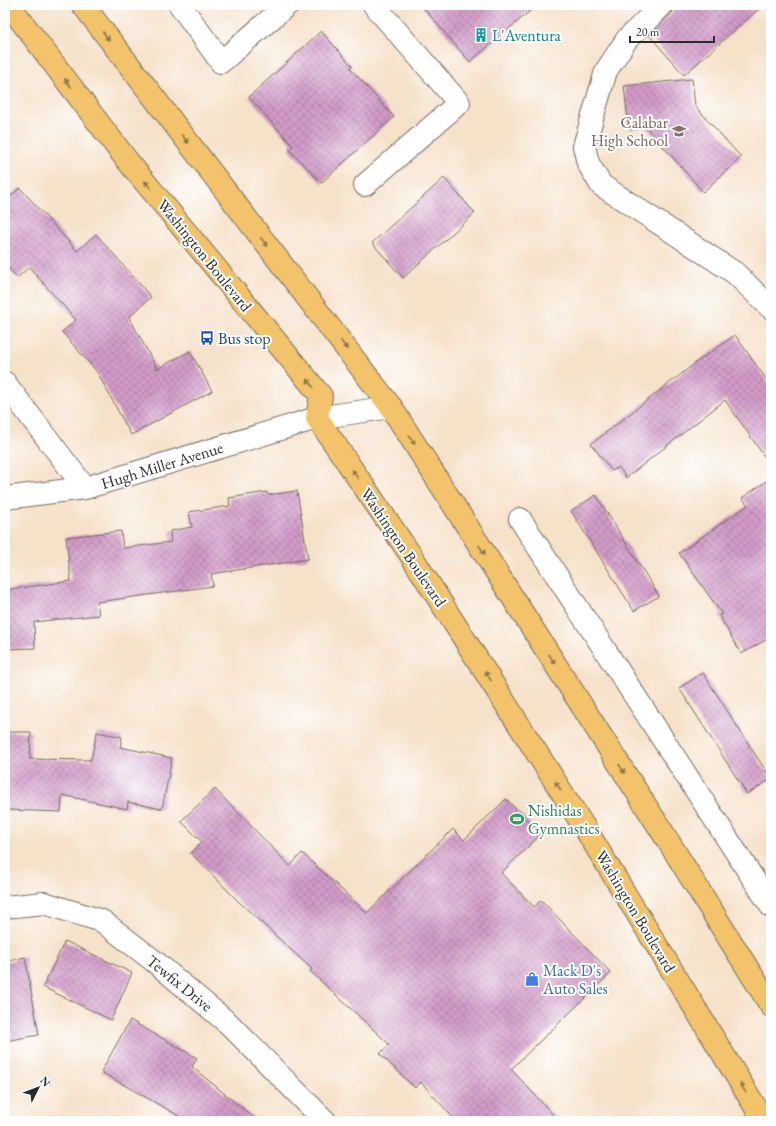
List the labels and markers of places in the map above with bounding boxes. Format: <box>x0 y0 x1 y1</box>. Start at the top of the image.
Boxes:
place label: L'Aventura <box>492 25 562 46</box>
building icon: L'Aventura <box>473 27 489 43</box>
place label: Calabar High School <box>591 112 669 151</box>
school or university icon: Calabar High School <box>671 123 687 139</box>
place label: Bus stop <box>218 328 271 349</box>
bus stop icon: Bus stop <box>199 330 215 346</box>
place label: Nishidas Gymnastics <box>528 800 600 839</box>
sports icon: Nishidas Gymnastics <box>509 811 525 827</box>
place label: Mack D's Auto Sales <box>542 960 608 999</box>
shop icon: Mack D's Auto Sales <box>524 971 540 987</box>

